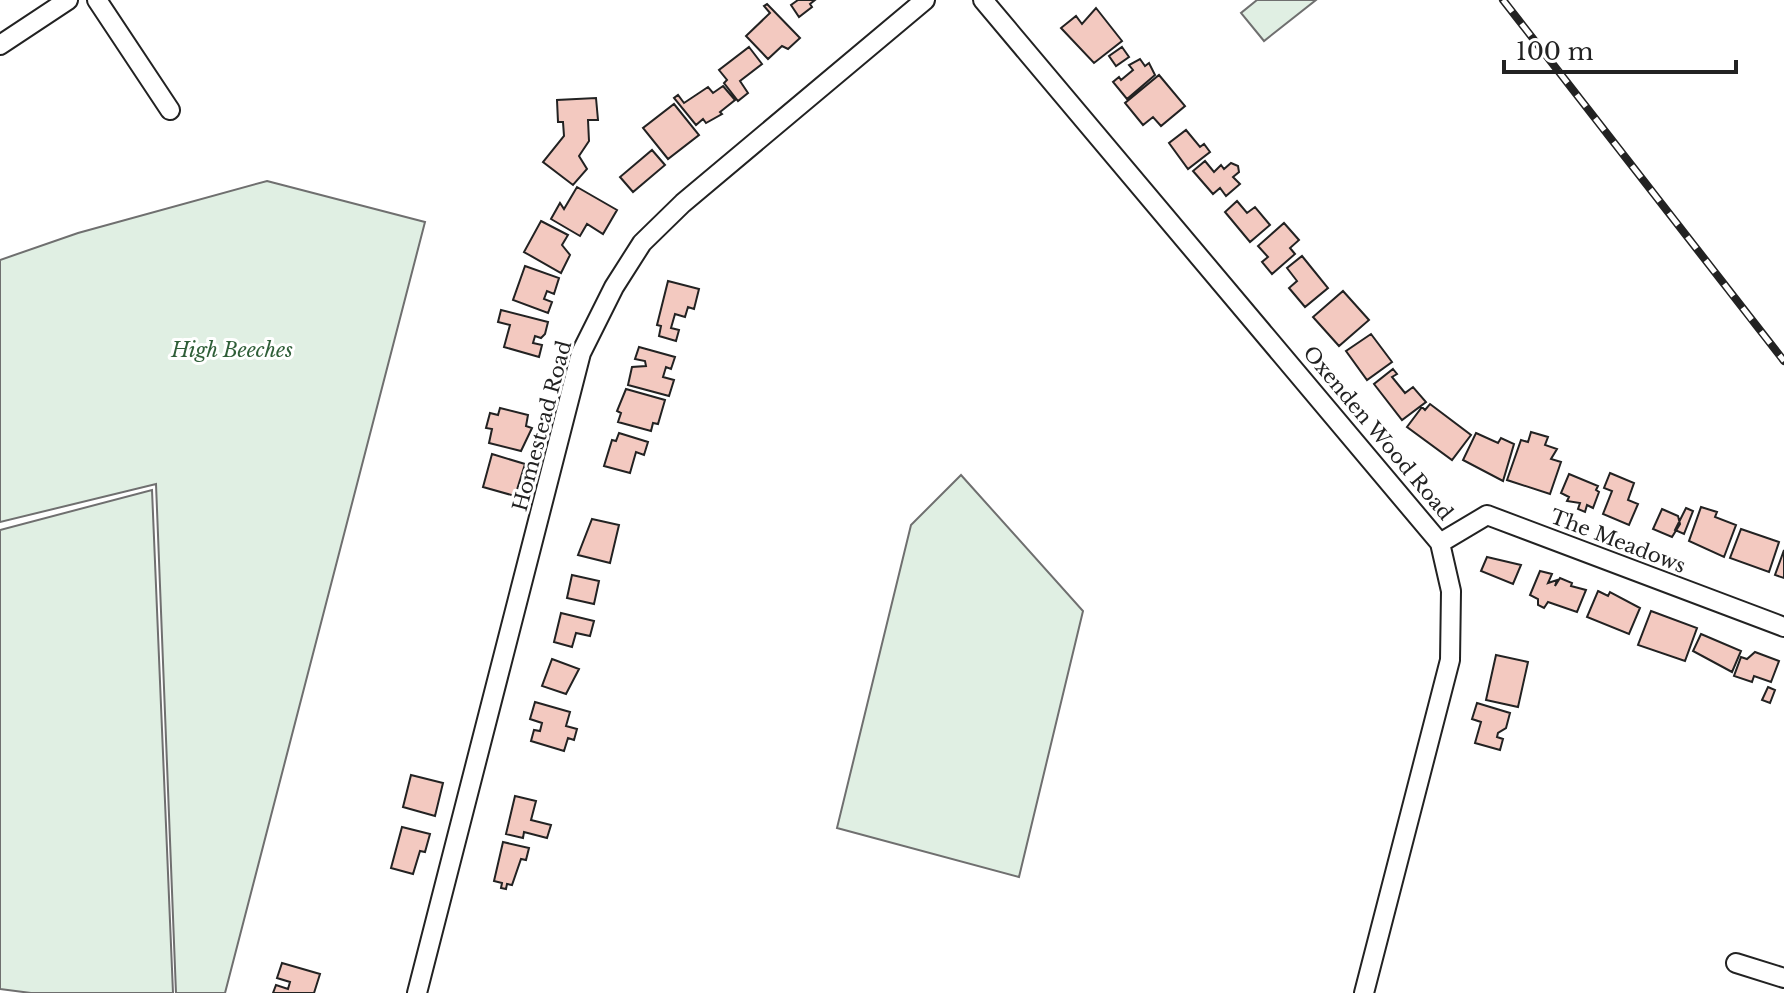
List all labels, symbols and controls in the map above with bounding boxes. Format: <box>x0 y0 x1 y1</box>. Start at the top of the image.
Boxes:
scale bar <box>1504 24 1736 74</box>
text: 100 m <box>1516 37 1594 66</box>
park label: High Beeches <box>170 338 293 362</box>
street label: Homestead Road <box>508 338 576 514</box>
street label: Oxenden Wood Road <box>1298 341 1458 525</box>
street label: The Meadows <box>1547 504 1689 578</box>

